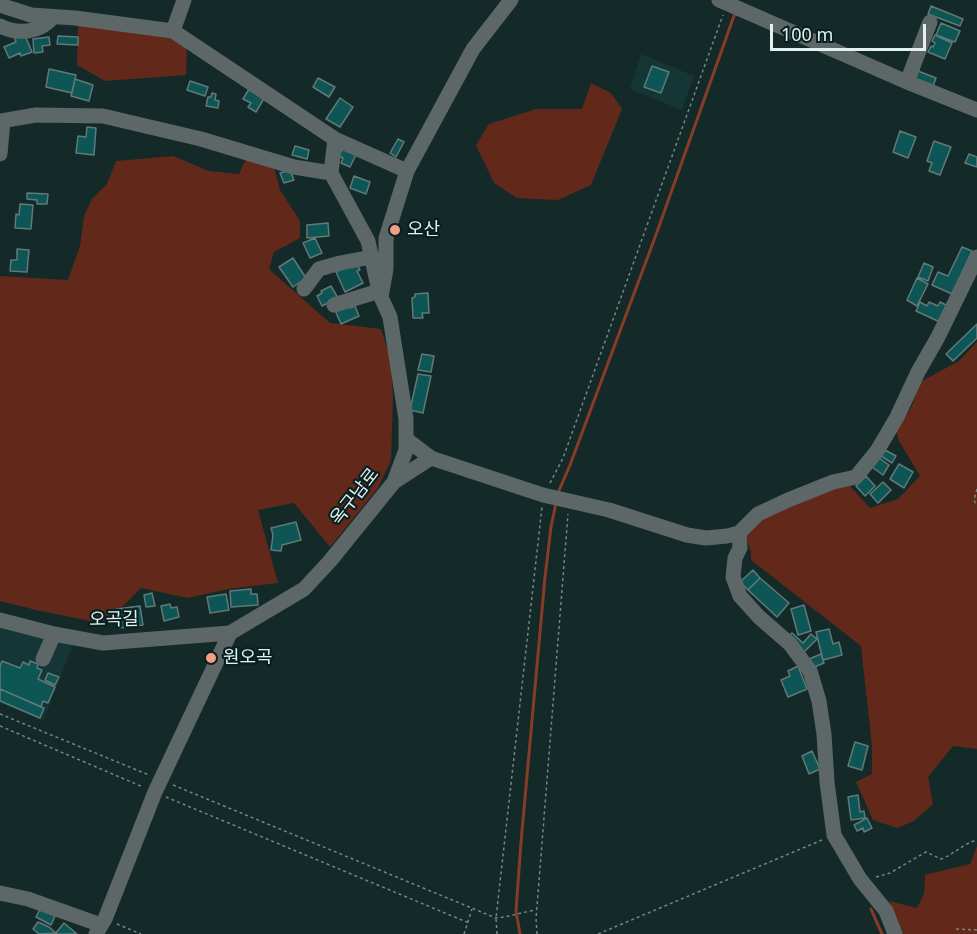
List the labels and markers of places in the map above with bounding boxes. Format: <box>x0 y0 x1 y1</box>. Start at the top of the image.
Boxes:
place label: 오산 <box>407 219 440 241</box>
marker: 오산 <box>388 223 402 237</box>
place label: 원오곡 <box>223 647 273 669</box>
marker: 원오곡 <box>204 651 218 665</box>

